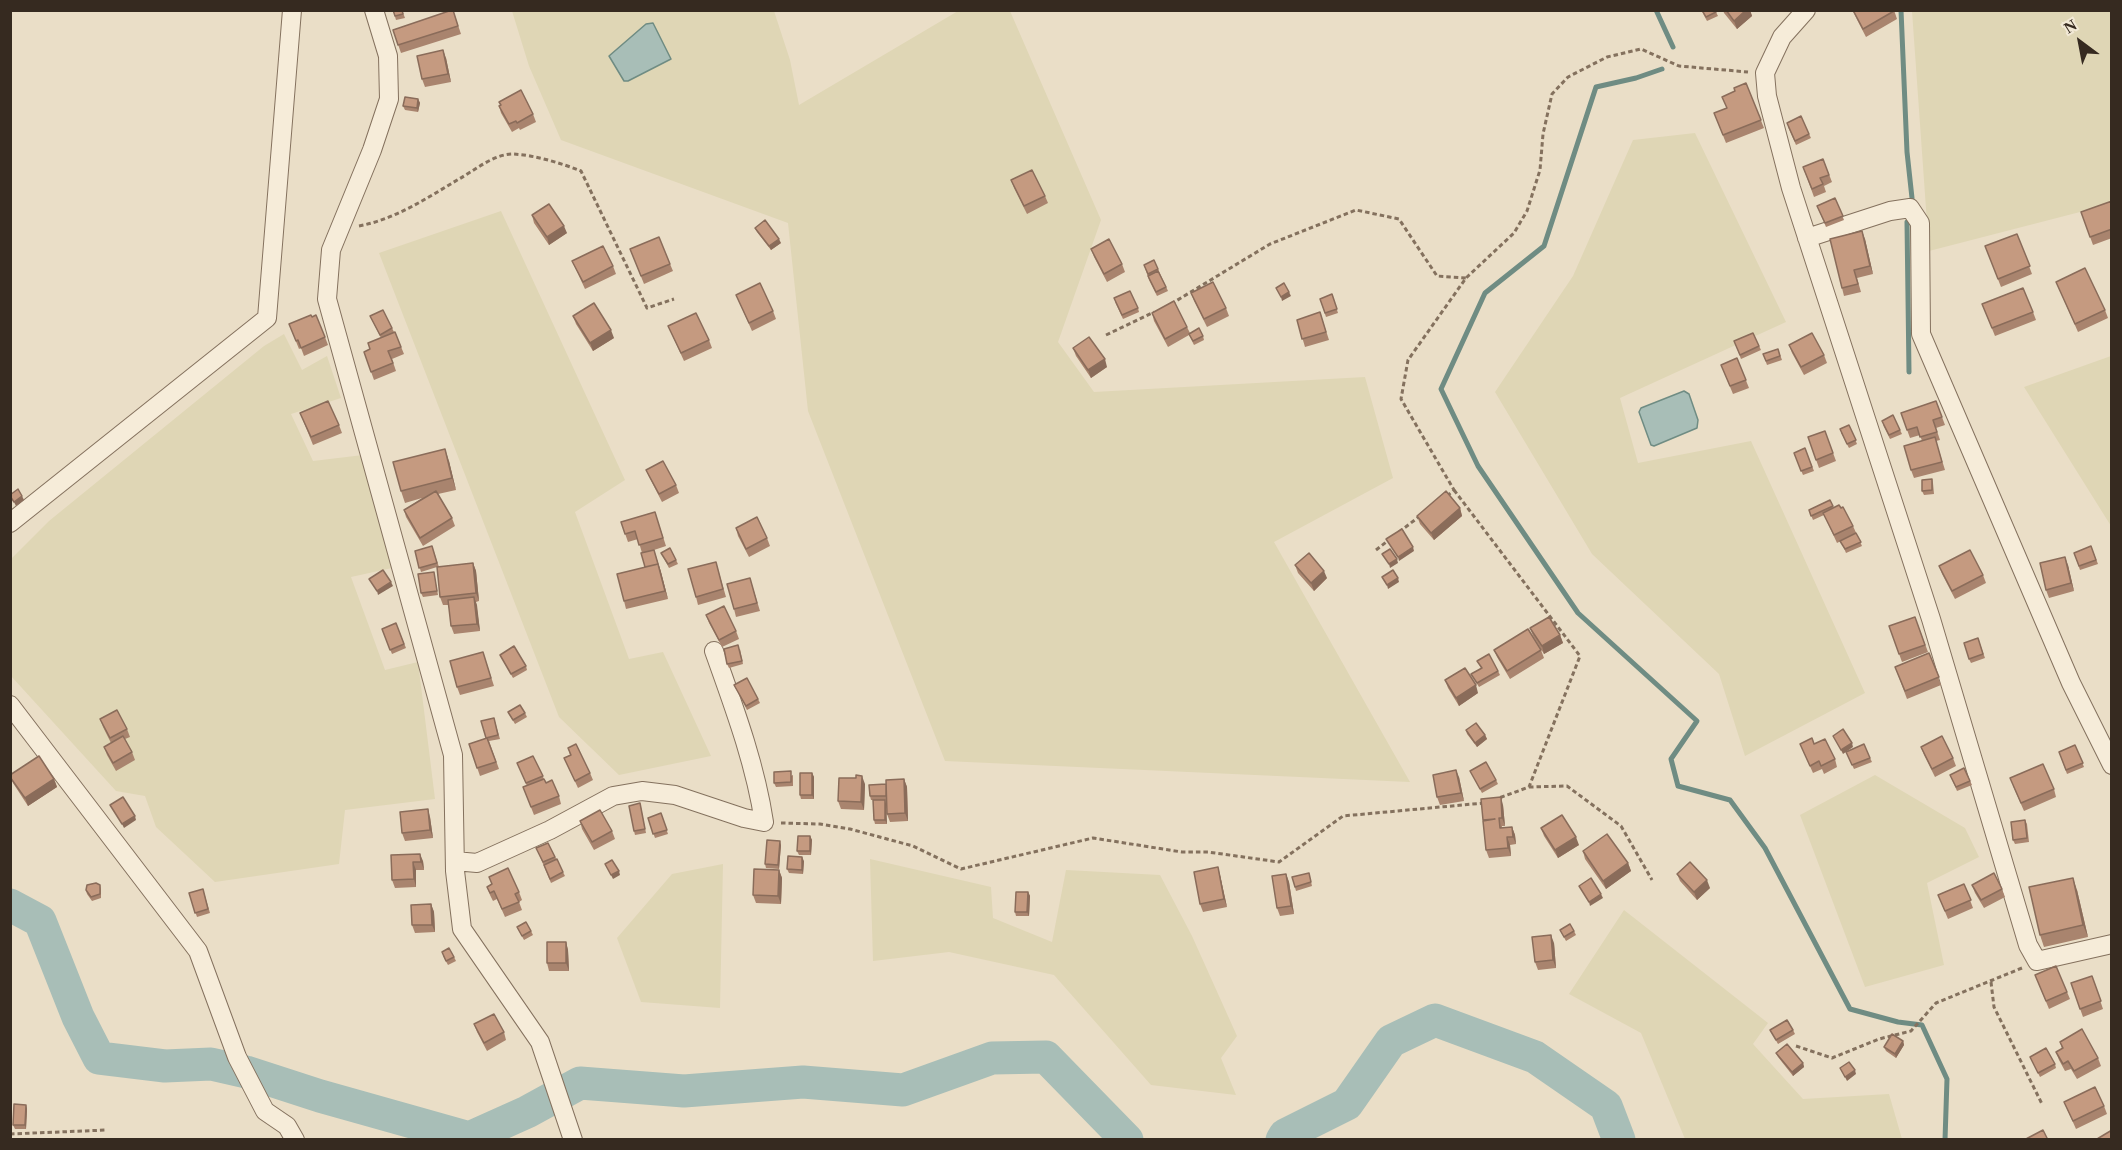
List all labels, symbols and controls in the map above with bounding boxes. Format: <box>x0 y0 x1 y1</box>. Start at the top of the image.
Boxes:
north arrow <box>2050 12 2110 72</box>
text: N <box>2061 16 2080 37</box>

